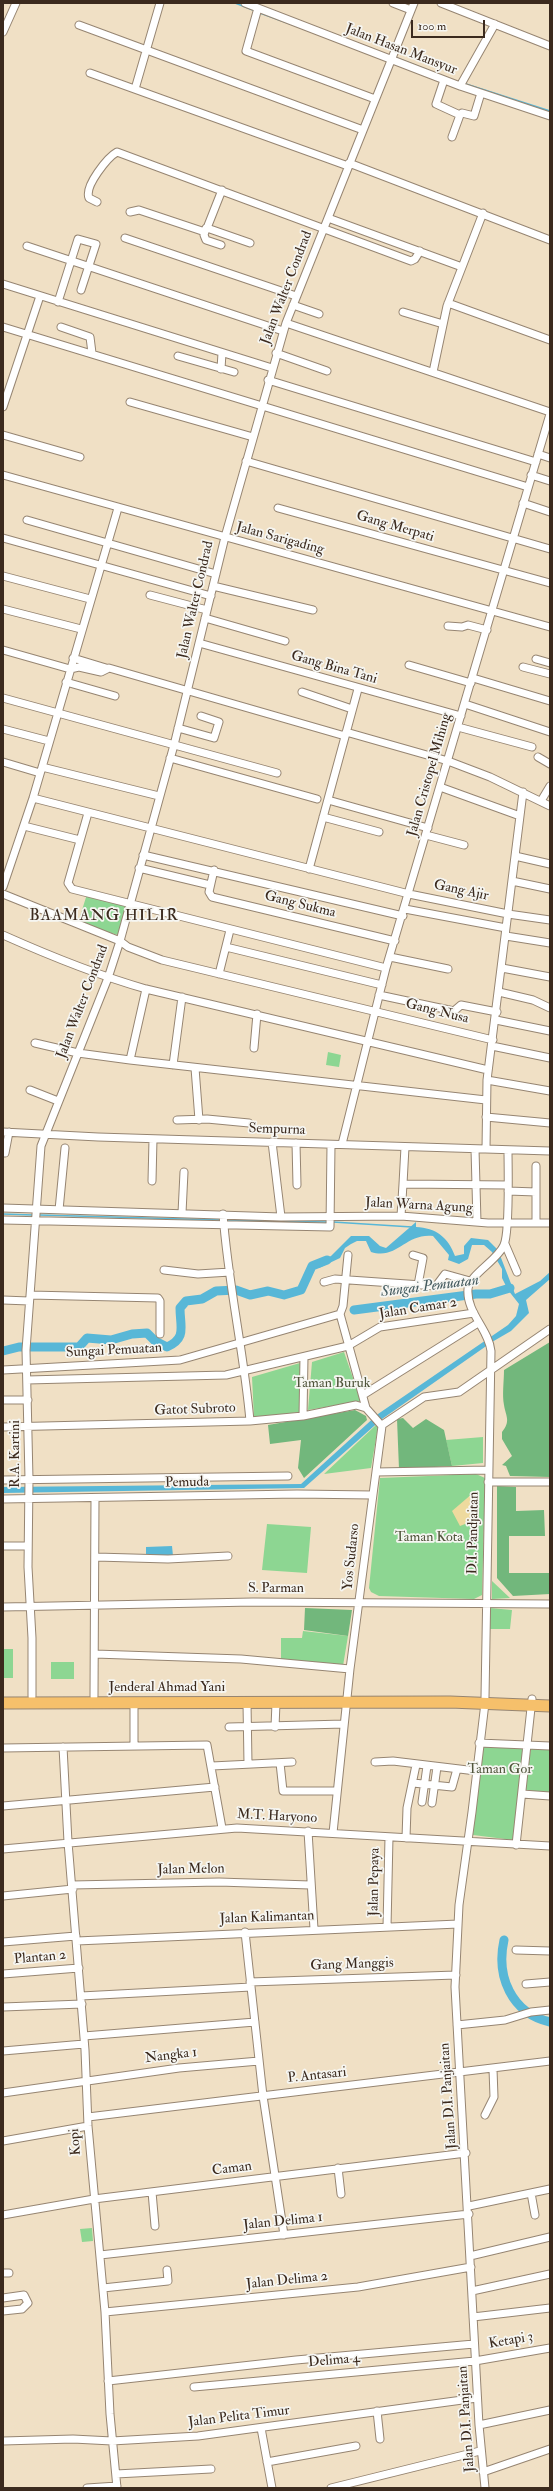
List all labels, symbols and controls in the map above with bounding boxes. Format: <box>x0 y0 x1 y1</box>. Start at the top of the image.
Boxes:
scale bar <box>413 12 487 38</box>
text: 100 m <box>418 19 446 34</box>
street label: Jalan Hasan Mansyur <box>343 21 459 79</box>
street label: Jalan Walter Condrad <box>258 229 316 347</box>
street label: Gang Merpati <box>354 508 436 546</box>
street label: Jalan Sarigading <box>234 519 326 559</box>
street label: Jalan Walter Condrad <box>174 539 218 661</box>
street label: Gang Bina Tani <box>289 648 379 688</box>
street label: Jalan Cristopel Mihing <box>404 711 456 839</box>
street label: Gang Ajir <box>432 877 490 905</box>
street label: Gang Sukma <box>263 888 337 922</box>
district label: BAAMANG HILIR <box>29 907 179 927</box>
street label: Jalan Walter Condrad <box>54 943 112 1061</box>
street label: Gang Nusa <box>404 996 470 1028</box>
street label: Sempurna <box>248 1121 306 1139</box>
street label: Jalan Warna Agung <box>365 1195 473 1217</box>
water label: Sungai Pemuatan <box>380 1272 480 1302</box>
street label: Jalan Camar 2 <box>378 1295 458 1323</box>
street label: Sungai Pemuatan <box>65 1340 163 1362</box>
park label: Taman Buruk <box>294 1376 370 1392</box>
street label: Gatot Subroto <box>154 1400 236 1420</box>
street label: R.A. Kartini <box>8 1420 24 1488</box>
street label: Pemuda <box>165 1474 209 1492</box>
street label: D.I. Pandjaitan <box>465 1491 483 1575</box>
street label: Yos Sudarso <box>340 1523 364 1591</box>
park label: Taman Kota <box>395 1530 463 1546</box>
street label: S. Parman <box>248 1581 304 1597</box>
street label: Jenderal Ahmad Yani <box>109 1680 225 1696</box>
park label: Taman Gor <box>467 1762 533 1778</box>
street label: M.T. Haryono <box>237 1807 317 1827</box>
street label: Jalan Pepaya <box>366 1847 384 1917</box>
street label: Jalan Melon <box>157 1861 225 1879</box>
street label: Jalan Kalimantan <box>219 1908 315 1928</box>
street label: Plantan 2 <box>13 1947 67 1969</box>
street label: Gang Manggis <box>310 1955 394 1975</box>
street label: Jalan D.I. Panjaitan <box>437 2042 461 2150</box>
street label: Nangka 1 <box>144 2044 198 2068</box>
street label: P. Antasari <box>287 2065 347 2087</box>
street label: Kopi <box>67 2128 85 2156</box>
street label: Caman <box>211 2158 253 2180</box>
street label: Jalan Delima 1 <box>242 2209 324 2235</box>
street label: Jalan Delima 2 <box>245 2268 329 2294</box>
street label: Ketapi 3 <box>487 2329 535 2353</box>
street label: Delima 4 <box>308 2350 360 2372</box>
street label: Jalan D.I. Panjaitan <box>455 2365 479 2473</box>
street label: Jalan Pelita Timur <box>187 2402 291 2432</box>

